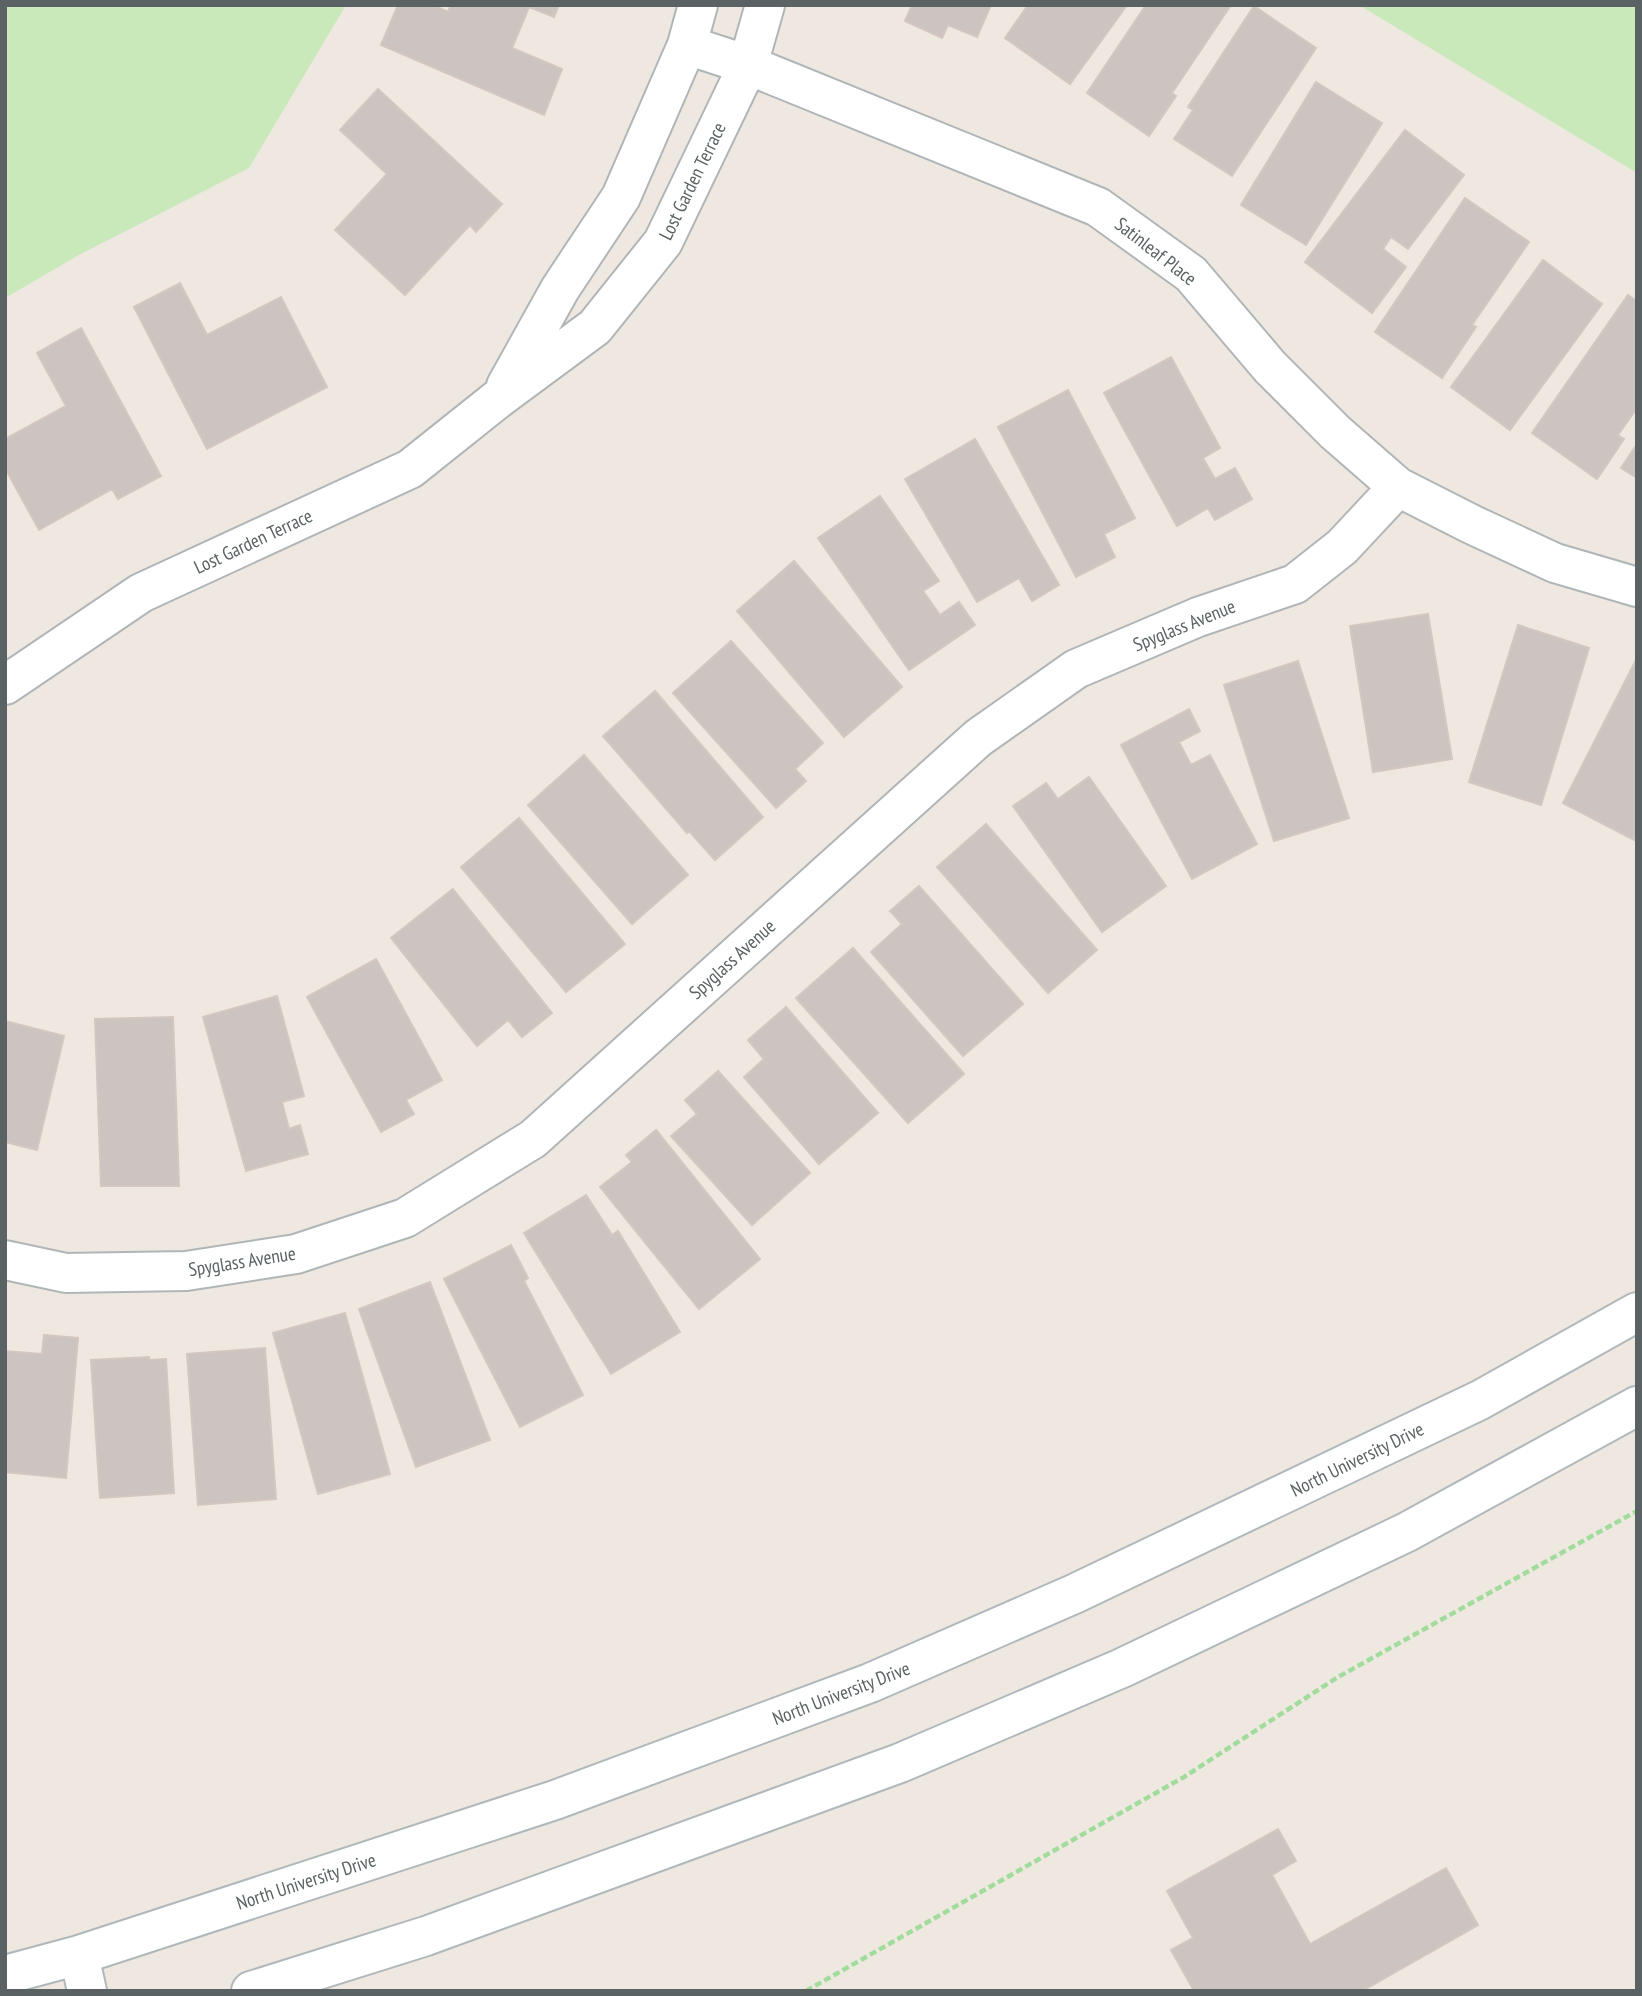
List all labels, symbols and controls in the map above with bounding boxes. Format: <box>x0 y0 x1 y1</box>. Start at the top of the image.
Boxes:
street label: Lost Garden Terrace <box>653 118 731 244</box>
street label: Satinleaf Place <box>1110 212 1202 290</box>
street label: Lost Garden Terrace <box>190 503 316 579</box>
street label: Spyglass Avenue <box>1129 594 1239 656</box>
street label: Spyglass Avenue <box>684 914 780 1004</box>
street label: Spyglass Avenue <box>187 1241 297 1281</box>
street label: North University Drive <box>1286 1416 1428 1502</box>
street label: North University Drive <box>769 1656 913 1730</box>
street label: North University Drive <box>233 1847 379 1915</box>

